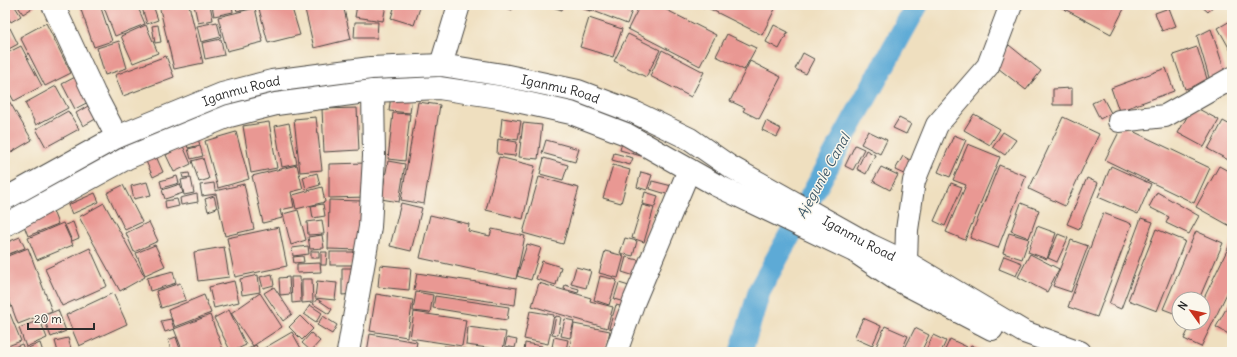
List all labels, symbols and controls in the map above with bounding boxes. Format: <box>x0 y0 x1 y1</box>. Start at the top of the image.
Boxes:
street label: Iganmu Road <box>200 71 281 110</box>
street label: Iganmu Road <box>520 71 602 107</box>
water label: Ajegunle Canal <box>792 129 855 222</box>
street label: Iganmu Road <box>820 212 899 265</box>
north arrow <box>1171 291 1211 331</box>
text: N <box>1175 299 1191 313</box>
scale bar <box>28 305 94 331</box>
text: 20 m <box>34 311 62 326</box>

